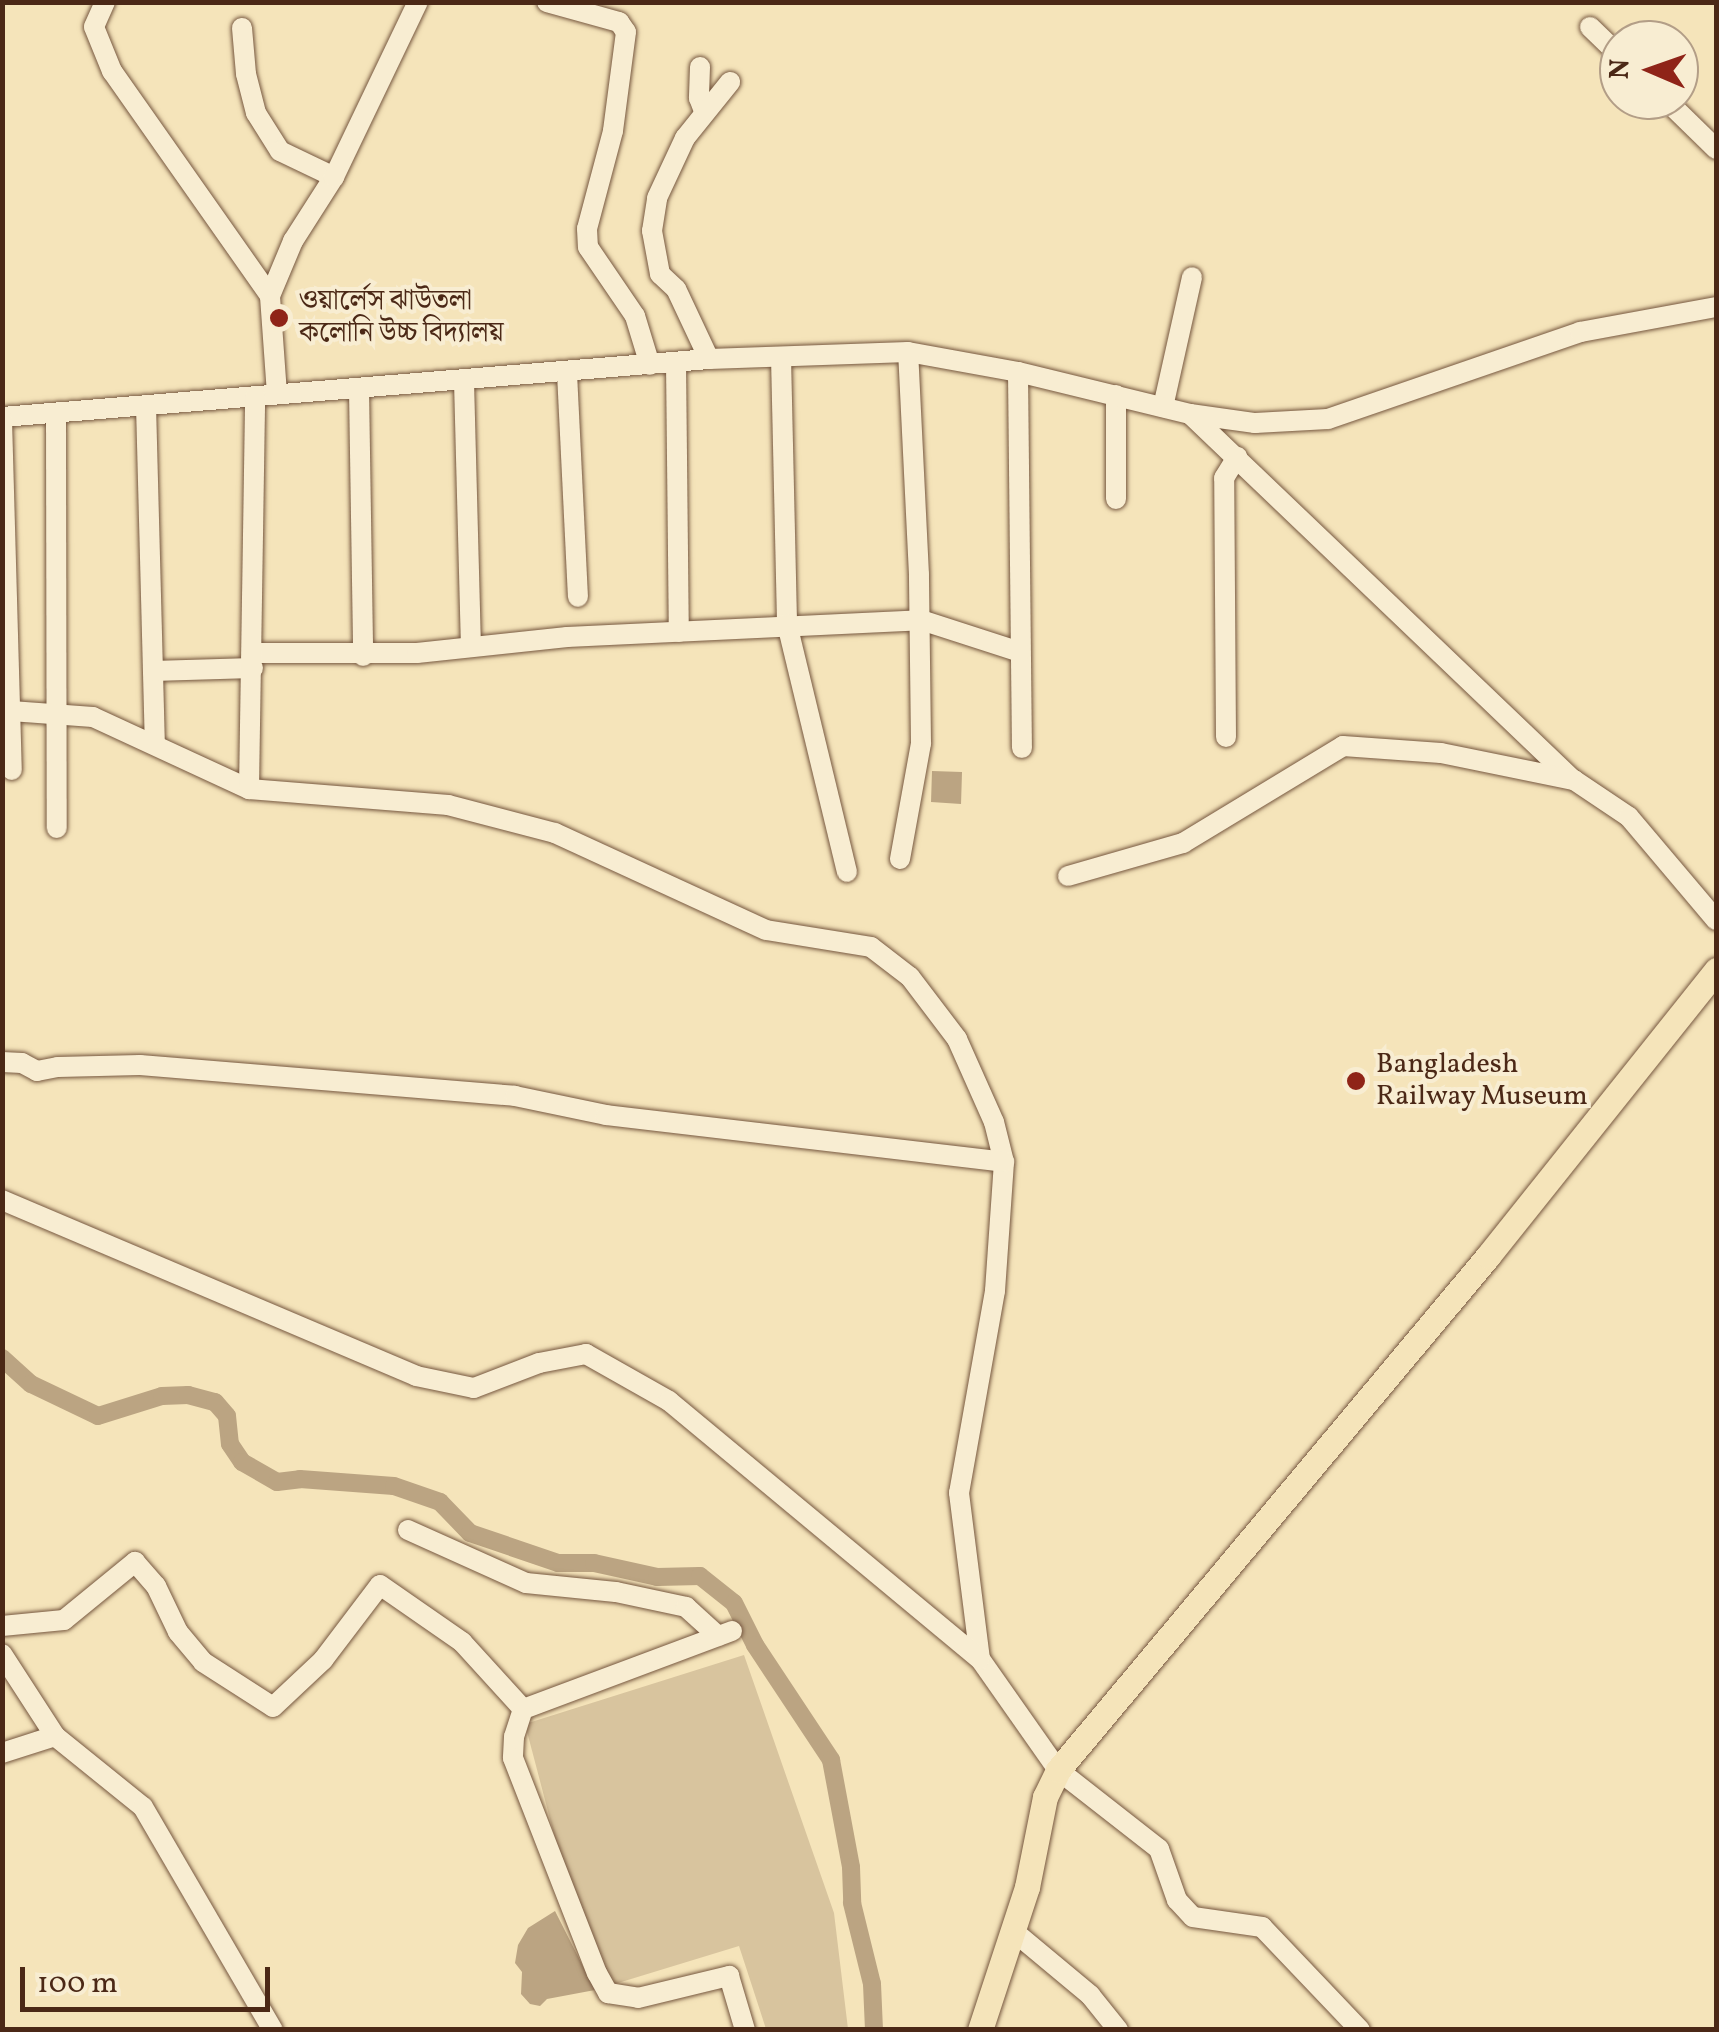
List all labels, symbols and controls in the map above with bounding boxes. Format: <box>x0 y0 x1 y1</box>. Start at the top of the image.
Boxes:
north arrow <box>1599 20 1699 120</box>
text: N <box>1601 58 1640 80</box>
place label: ওয়ার্লেস ঝাউতলা কলোনি উচ্চ বিদ্যালয় <box>299 285 504 351</box>
marker: ওয়ার্লেস ঝাউতলা কলোনি উচ্চ বিদ্যালয় <box>268 307 290 329</box>
place label: Bangladesh Railway Museum <box>1376 1048 1589 1114</box>
marker: Bangladesh Railway Museum <box>1345 1070 1367 1092</box>
scale bar <box>25 1947 275 2009</box>
text: 100 m <box>37 1963 118 2005</box>

